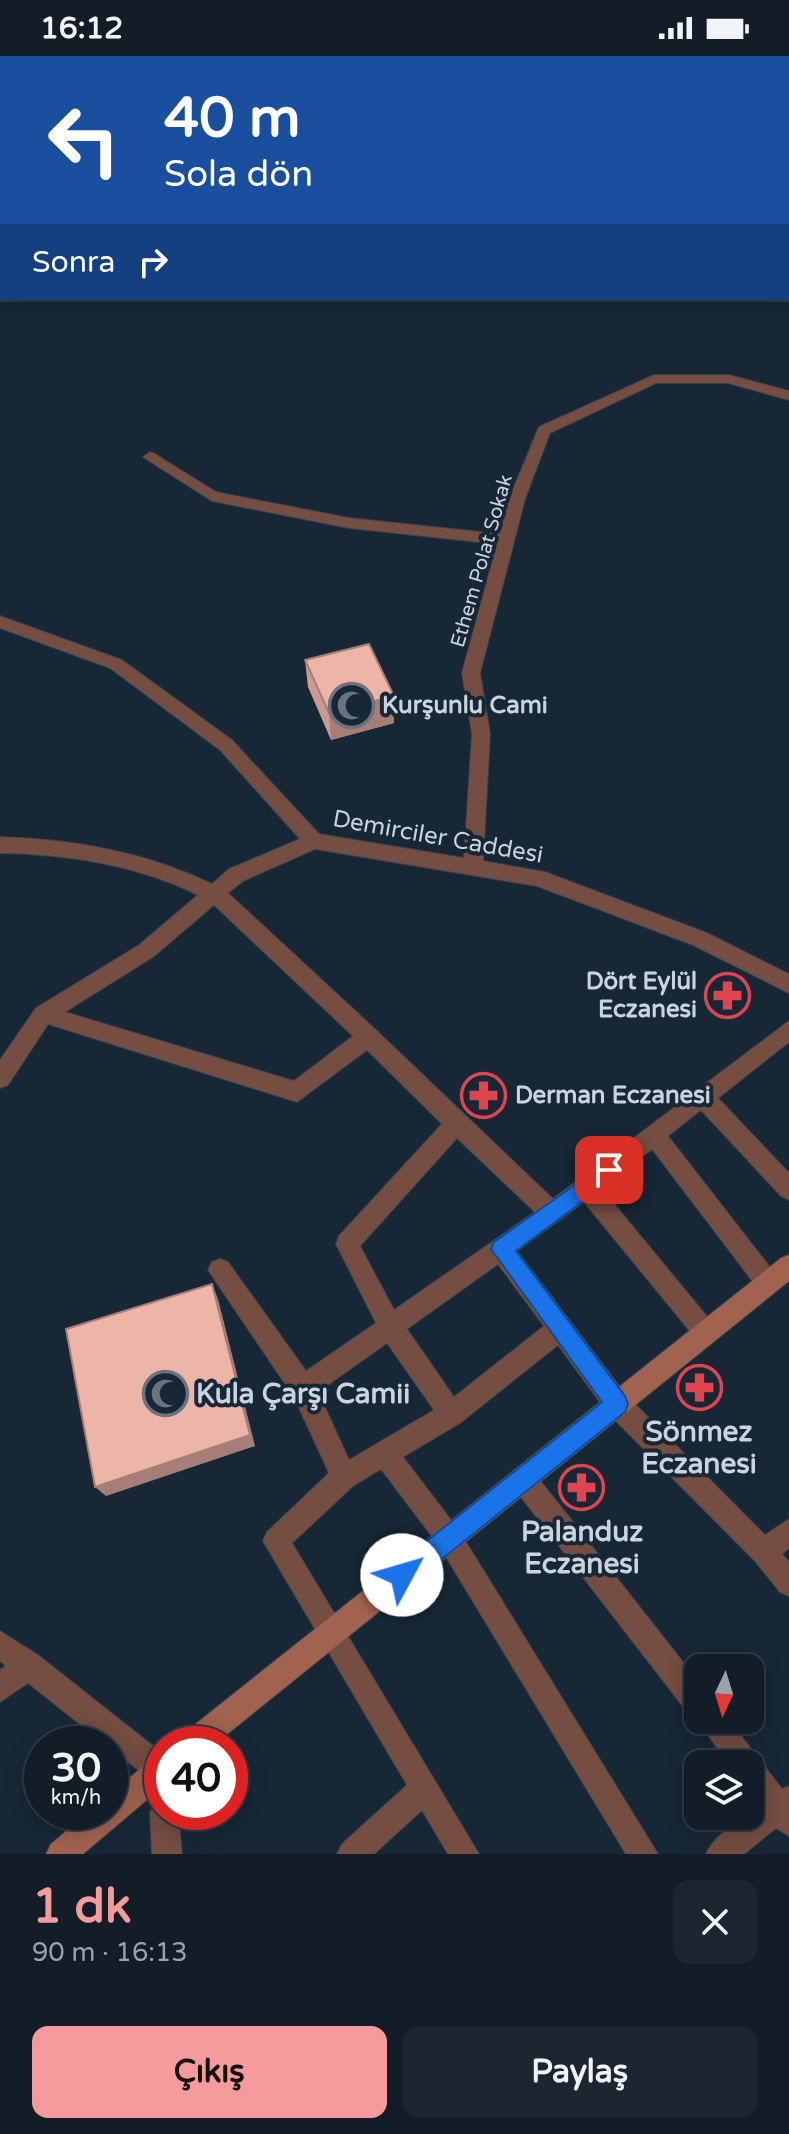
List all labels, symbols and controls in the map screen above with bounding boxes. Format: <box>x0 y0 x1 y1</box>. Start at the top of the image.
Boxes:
text: 16:12 <box>40 10 123 47</box>
text: 40 m <box>164 85 300 152</box>
icon: left <box>32 88 136 192</box>
text: Sola dön <box>164 153 313 196</box>
icon: right <box>131 240 175 284</box>
text: Sonra <box>32 244 115 281</box>
street label: Ethem Polat Sokak <box>446 472 518 650</box>
mosque icon: Kurşunlu Cami <box>327 681 375 729</box>
place label: Kurşunlu Cami <box>382 691 548 720</box>
street label: Demirciler Caddesi <box>330 804 546 870</box>
place label: Dört Eylül Eczanesi <box>586 967 697 1024</box>
pharmacy icon: Dört Eylül Eczanesi <box>704 971 752 1019</box>
pharmacy icon: Derman Eczanesi <box>460 1071 508 1119</box>
place label: Derman Eczanesi <box>515 1081 711 1110</box>
pin <box>575 1136 643 1204</box>
icon: arrive <box>587 1148 631 1192</box>
pharmacy icon: Sönmez Eczanesi <box>675 1363 723 1411</box>
mosque icon: Kula Çarşı Camii <box>141 1370 189 1418</box>
place label: Kula Çarşı Camii <box>196 1377 410 1411</box>
place label: Sönmez Eczanesi <box>641 1415 757 1481</box>
pharmacy icon: Palanduz Eczanesi <box>558 1464 606 1512</box>
place label: Palanduz Eczanesi <box>521 1515 643 1581</box>
position arrow <box>360 1533 444 1617</box>
north arrow <box>684 1654 764 1734</box>
map controls <box>684 1654 764 1830</box>
speed limit sign: 40 <box>144 1726 248 1830</box>
text: 30 <box>51 1744 101 1792</box>
button: layers <box>684 1750 764 1830</box>
text: km/h <box>51 1786 101 1810</box>
text: 1 dk <box>32 1878 131 1936</box>
button: close <box>673 1880 757 1964</box>
text: 90 m · 16:13 <box>32 1937 188 1968</box>
button: Çıkış <box>32 2026 387 2118</box>
button: Paylaş <box>403 2026 757 2118</box>

